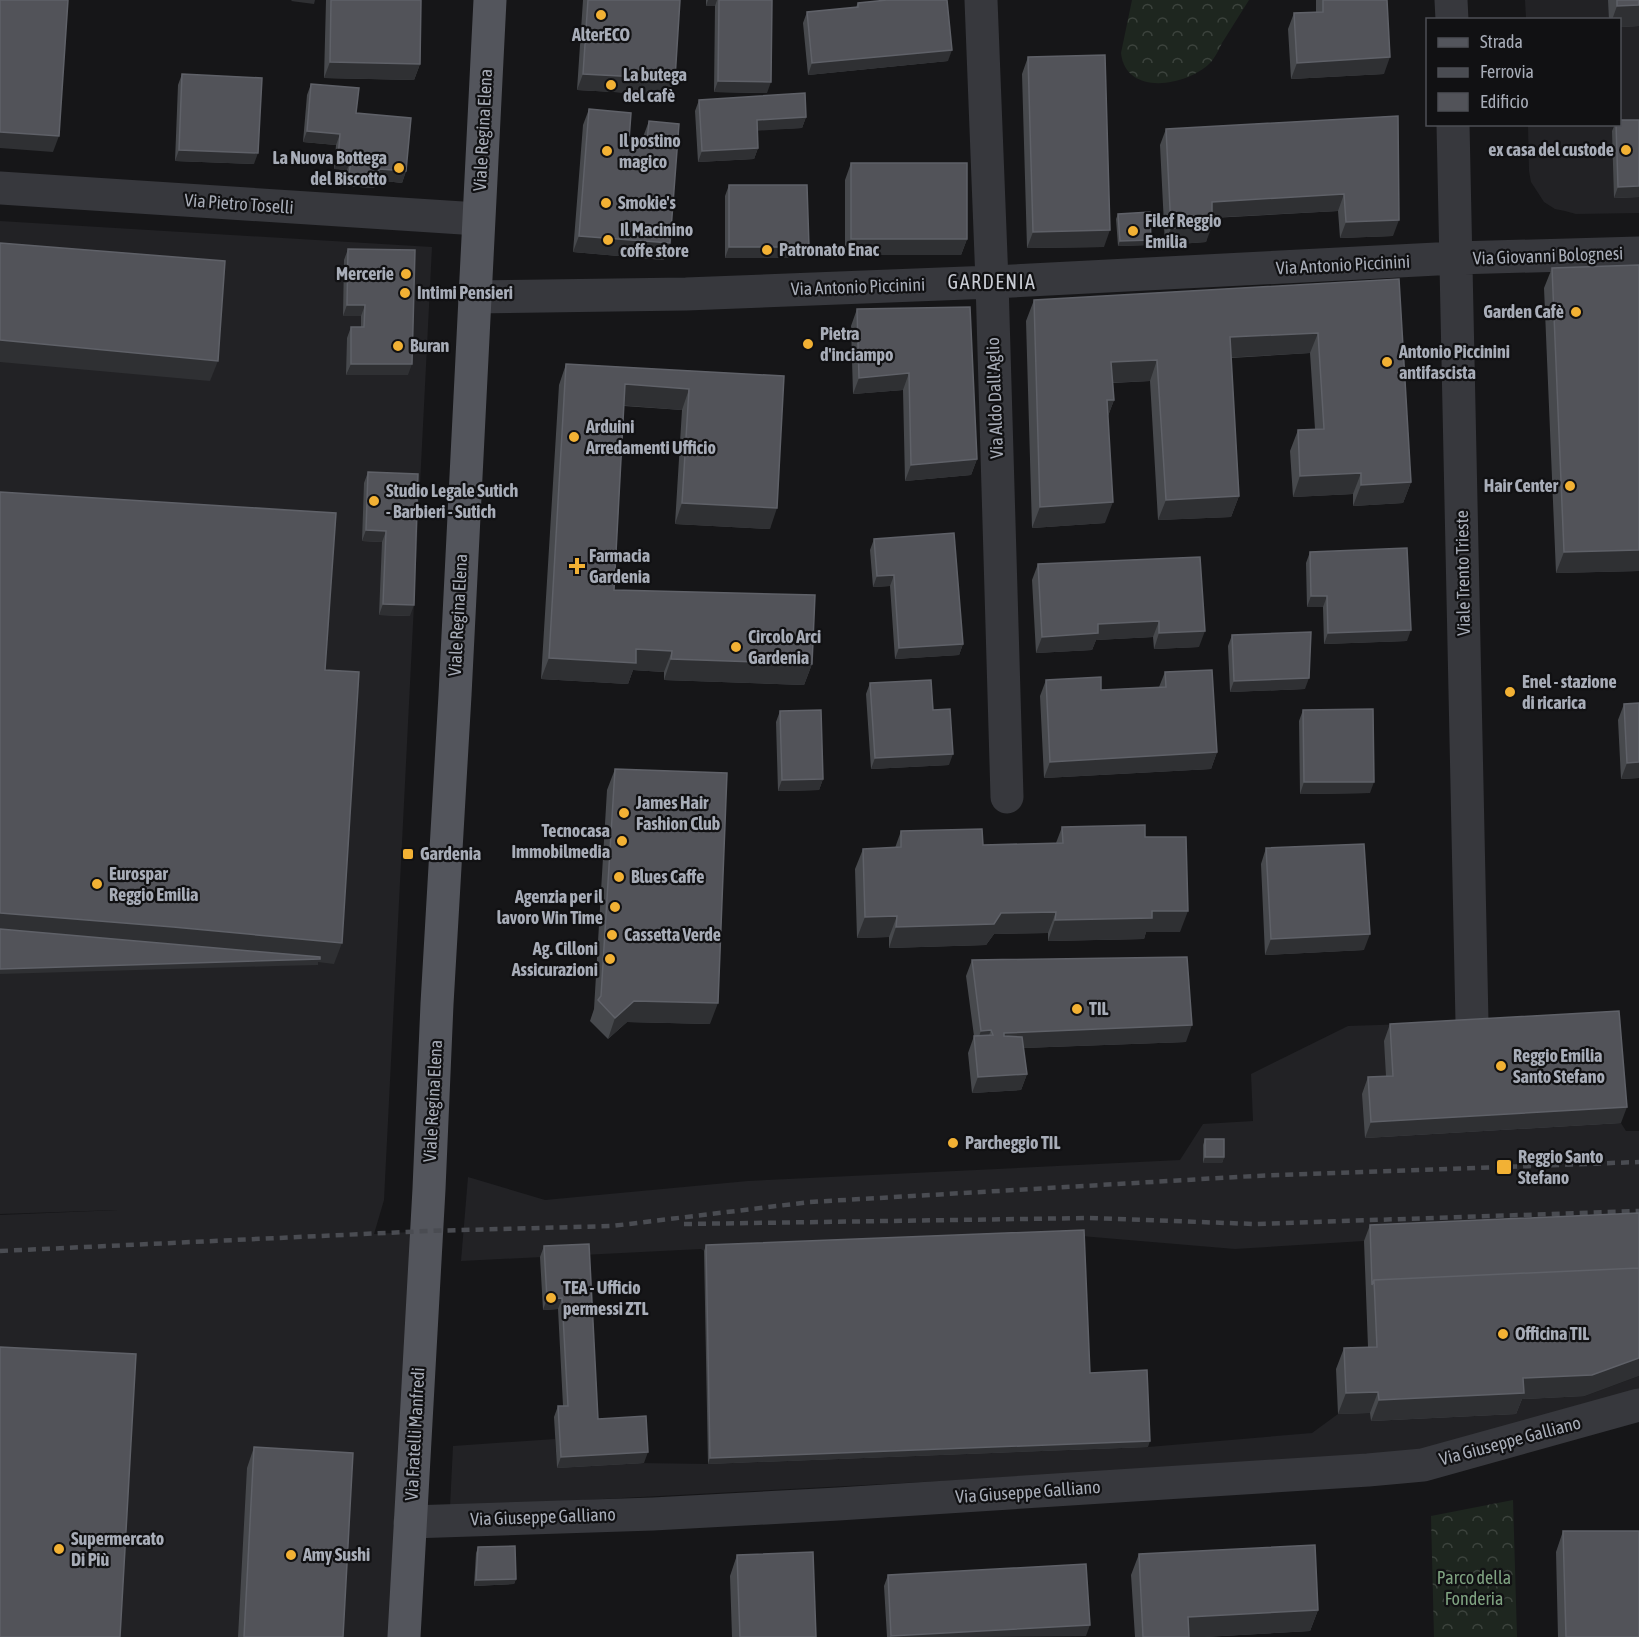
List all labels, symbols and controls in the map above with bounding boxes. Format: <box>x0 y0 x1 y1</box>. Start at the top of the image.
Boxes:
marker: AlterECO <box>594 8 608 22</box>
legend <box>1426 18 1621 126</box>
place label: AlterECO <box>571 24 630 45</box>
text: Strada <box>1480 31 1523 52</box>
text: Ferrovia <box>1480 61 1534 82</box>
place label: La butega del cafè <box>623 64 687 106</box>
street label: Viale Regina Elena <box>469 68 496 192</box>
marker: La butega del cafè <box>604 78 618 92</box>
text: Edificio <box>1480 91 1529 112</box>
place label: Il postino magico <box>619 130 681 172</box>
place label: ex casa del custode <box>1488 139 1614 160</box>
marker: ex casa del custode <box>1619 143 1633 157</box>
marker: Il postino magico <box>600 144 614 158</box>
place label: La Nuova Bottega del Biscotto <box>272 147 387 189</box>
marker: La Nuova Bottega del Biscotto <box>392 161 406 175</box>
street label: Via Pietro Toselli <box>184 189 294 218</box>
place label: Smokie's <box>618 192 677 213</box>
marker: Smokie's <box>599 196 613 210</box>
place label: Filef Reggio Emilia <box>1145 210 1221 252</box>
place label: Il Macinino coffe store <box>620 219 693 261</box>
marker: Filef Reggio Emilia <box>1126 224 1140 238</box>
marker: Il Macinino coffe store <box>601 233 615 247</box>
place label: Patronato Enac <box>779 239 880 260</box>
street label: Via Giovanni Bolognesi <box>1472 242 1624 269</box>
marker: Patronato Enac <box>760 243 774 257</box>
street label: Via Antonio Piccinini <box>1275 250 1411 279</box>
place label: Mercerie <box>336 263 394 284</box>
marker: Mercerie <box>399 267 413 281</box>
district label: GARDENIA <box>948 270 1036 293</box>
street label: Via Antonio Piccinini <box>790 274 926 299</box>
place label: Intimi Pensieri <box>417 282 513 303</box>
marker: Intimi Pensieri <box>398 286 412 300</box>
place label: Garden Cafè <box>1483 301 1564 322</box>
marker: Garden Cafè <box>1569 305 1583 319</box>
place label: Pietra d'inciampo <box>820 323 893 365</box>
place label: Buran <box>410 335 450 356</box>
marker: Pietra d'inciampo <box>801 337 815 351</box>
street label: Via Aldo Dall'Aglio <box>982 337 1007 459</box>
marker: Buran <box>391 339 405 353</box>
place label: Antonio Piccinini antifascista <box>1398 341 1510 383</box>
marker: Antonio Piccinini antifascista <box>1380 355 1394 369</box>
place label: Arduini Arredamenti Ufficio <box>585 416 716 458</box>
marker: Arduini Arredamenti Ufficio <box>567 430 581 444</box>
place label: Hair Center <box>1484 475 1559 496</box>
marker: Hair Center <box>1563 479 1577 493</box>
place label: Studio Legale Sutich - Barbieri - Sutich <box>386 480 518 522</box>
marker: Studio Legale Sutich - Barbieri - Sutich <box>367 494 381 508</box>
street label: Viale Trento Trieste <box>1451 510 1474 636</box>
place label: Farmacia Gardenia <box>589 545 650 587</box>
street label: Viale Regina Elena <box>444 553 471 677</box>
marker: Farmacia Gardenia <box>570 559 584 573</box>
place label: Circolo Arci Gardenia <box>748 626 821 668</box>
marker: Circolo Arci Gardenia <box>729 640 743 654</box>
place label: Enel - stazione di ricarica <box>1522 671 1617 713</box>
marker: Enel - stazione di ricarica <box>1503 685 1517 699</box>
place label: James Hair Fashion Club <box>635 792 720 834</box>
marker: James Hair Fashion Club <box>617 806 631 820</box>
place label: Tecnocasa Immobilmedia <box>512 820 610 862</box>
marker: Tecnocasa Immobilmedia <box>615 834 629 848</box>
place label: Gardenia <box>420 843 481 864</box>
marker: Gardenia <box>401 847 415 861</box>
place label: Eurospar Reggio Emilia <box>109 863 198 905</box>
place label: Blues Caffe <box>631 866 704 887</box>
marker: Blues Caffe <box>612 870 626 884</box>
marker: Eurospar Reggio Emilia <box>90 877 104 891</box>
place label: Agenzia per il lavoro Win Time <box>497 886 603 928</box>
marker: Agenzia per il lavoro Win Time <box>608 900 622 914</box>
place label: Cassetta Verde <box>624 924 721 945</box>
marker: Cassetta Verde <box>605 928 619 942</box>
place label: Ag. Cilloni Assicurazioni <box>511 938 598 980</box>
marker: Ag. Cilloni Assicurazioni <box>603 952 617 966</box>
place label: TIL <box>1089 998 1108 1019</box>
marker: TIL <box>1070 1002 1084 1016</box>
street label: Viale Regina Elena <box>419 1039 446 1163</box>
place label: Reggio Emilia Santo Stefano <box>1513 1045 1605 1087</box>
marker: Reggio Emilia Santo Stefano <box>1494 1059 1508 1073</box>
place label: Parcheggio TIL <box>965 1132 1060 1153</box>
marker: Parcheggio TIL <box>946 1136 960 1150</box>
place label: Reggio Santo Stefano <box>1518 1146 1603 1188</box>
marker: Reggio Santo Stefano <box>1495 1158 1513 1176</box>
place label: TEA - Ufficio permessi ZTL <box>563 1277 648 1319</box>
marker: TEA - Ufficio permessi ZTL <box>544 1291 558 1305</box>
place label: Officina TIL <box>1515 1323 1589 1344</box>
marker: Officina TIL <box>1496 1327 1510 1341</box>
street label: Via Fratelli Manfredi <box>401 1367 428 1501</box>
street label: Via Giuseppe Galliano <box>1437 1412 1583 1469</box>
street label: Via Giuseppe Galliano <box>955 1476 1101 1507</box>
street label: Via Giuseppe Galliano <box>470 1503 616 1530</box>
place label: Supermercato Di Più <box>71 1528 164 1570</box>
marker: Supermercato Di Più <box>52 1542 66 1556</box>
place label: Amy Sushi <box>302 1544 370 1565</box>
marker: Amy Sushi <box>284 1548 298 1562</box>
park label: Parco della Fonderia <box>1437 1567 1511 1609</box>

